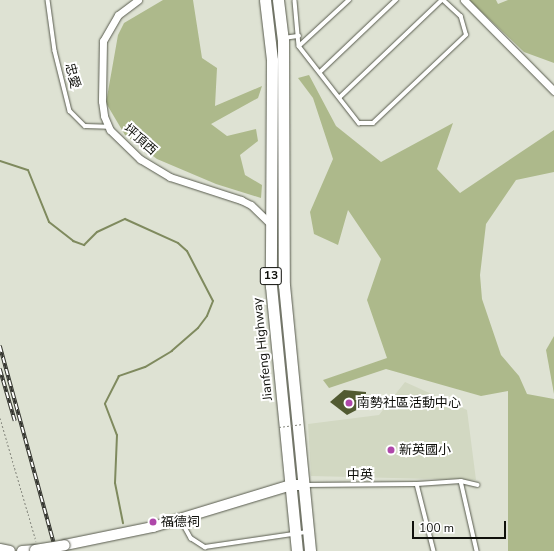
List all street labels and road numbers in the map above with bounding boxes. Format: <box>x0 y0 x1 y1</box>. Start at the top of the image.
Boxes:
street label: 忠愛 <box>61 61 83 91</box>
street label: 坪頂西 <box>120 121 160 159</box>
road number: 13 <box>259 266 283 286</box>
street label: Jianfeng Highway <box>250 297 276 401</box>
street label: 中英 <box>347 467 373 483</box>

